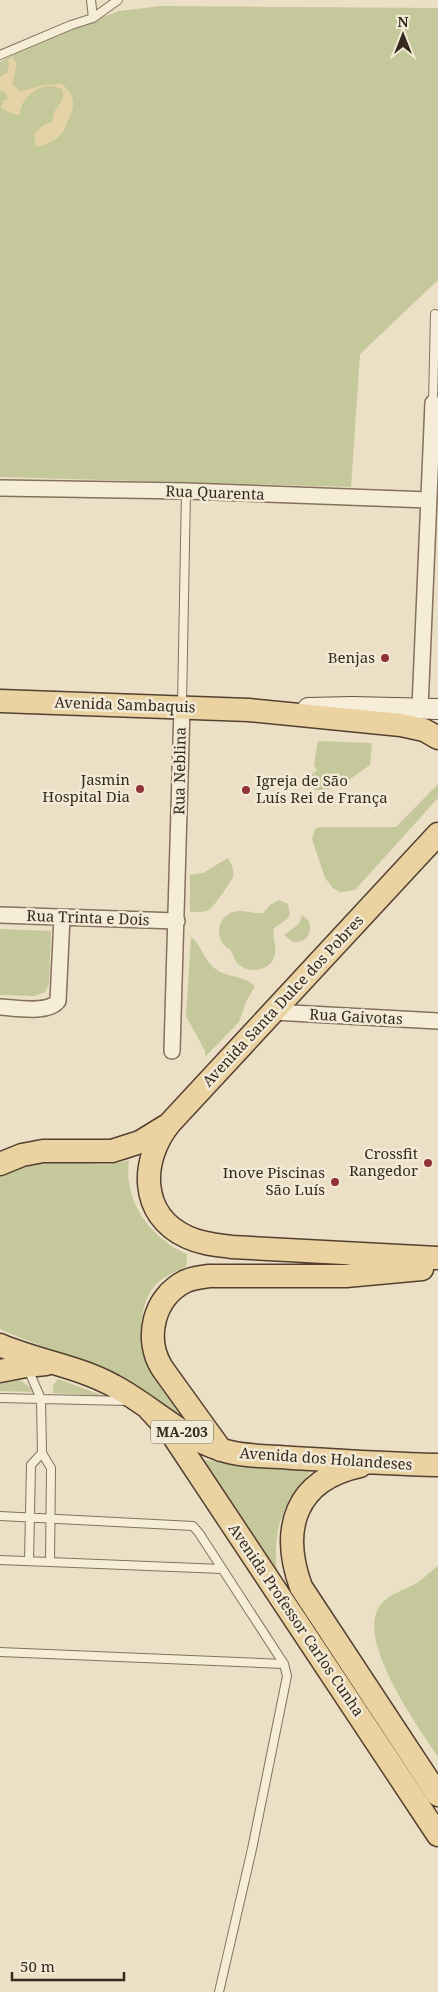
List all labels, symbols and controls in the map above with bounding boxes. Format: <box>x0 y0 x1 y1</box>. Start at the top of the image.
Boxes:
north arrow <box>378 10 428 60</box>
text: N <box>397 12 409 31</box>
street label: Rua Quarenta <box>165 480 265 504</box>
place label: Benjas <box>328 647 375 667</box>
marker: Benjas <box>379 652 391 664</box>
street label: Avenida Sambaquis <box>54 692 196 716</box>
street label: Rua Neblina <box>168 727 190 815</box>
place label: Jasmin Hospital Dia <box>42 769 130 806</box>
place label: Igreja de São Luís Rei de França <box>256 770 388 807</box>
marker: Jasmin Hospital Dia <box>134 783 146 795</box>
marker: Igreja de São Luís Rei de França <box>240 784 252 796</box>
street label: Rua Trinta e Dois <box>26 905 150 929</box>
street label: Avenida Santa Dulce dos Pobres <box>197 910 367 1091</box>
street label: Rua Gaivotas <box>309 1004 403 1028</box>
place label: Crossfit Rangedor <box>349 1143 418 1180</box>
marker: Crossfit Rangedor <box>422 1157 434 1169</box>
place label: Inove Piscinas São Luís <box>223 1162 325 1199</box>
marker: Inove Piscinas São Luís <box>329 1176 341 1188</box>
road number: MA-203 <box>151 1420 213 1444</box>
street label: Avenida dos Holandeses <box>239 1442 413 1474</box>
street label: Avenida Professor Carlos Cunha <box>225 1519 369 1720</box>
scale bar <box>12 1950 125 1982</box>
text: 50 m <box>20 1956 55 1976</box>

